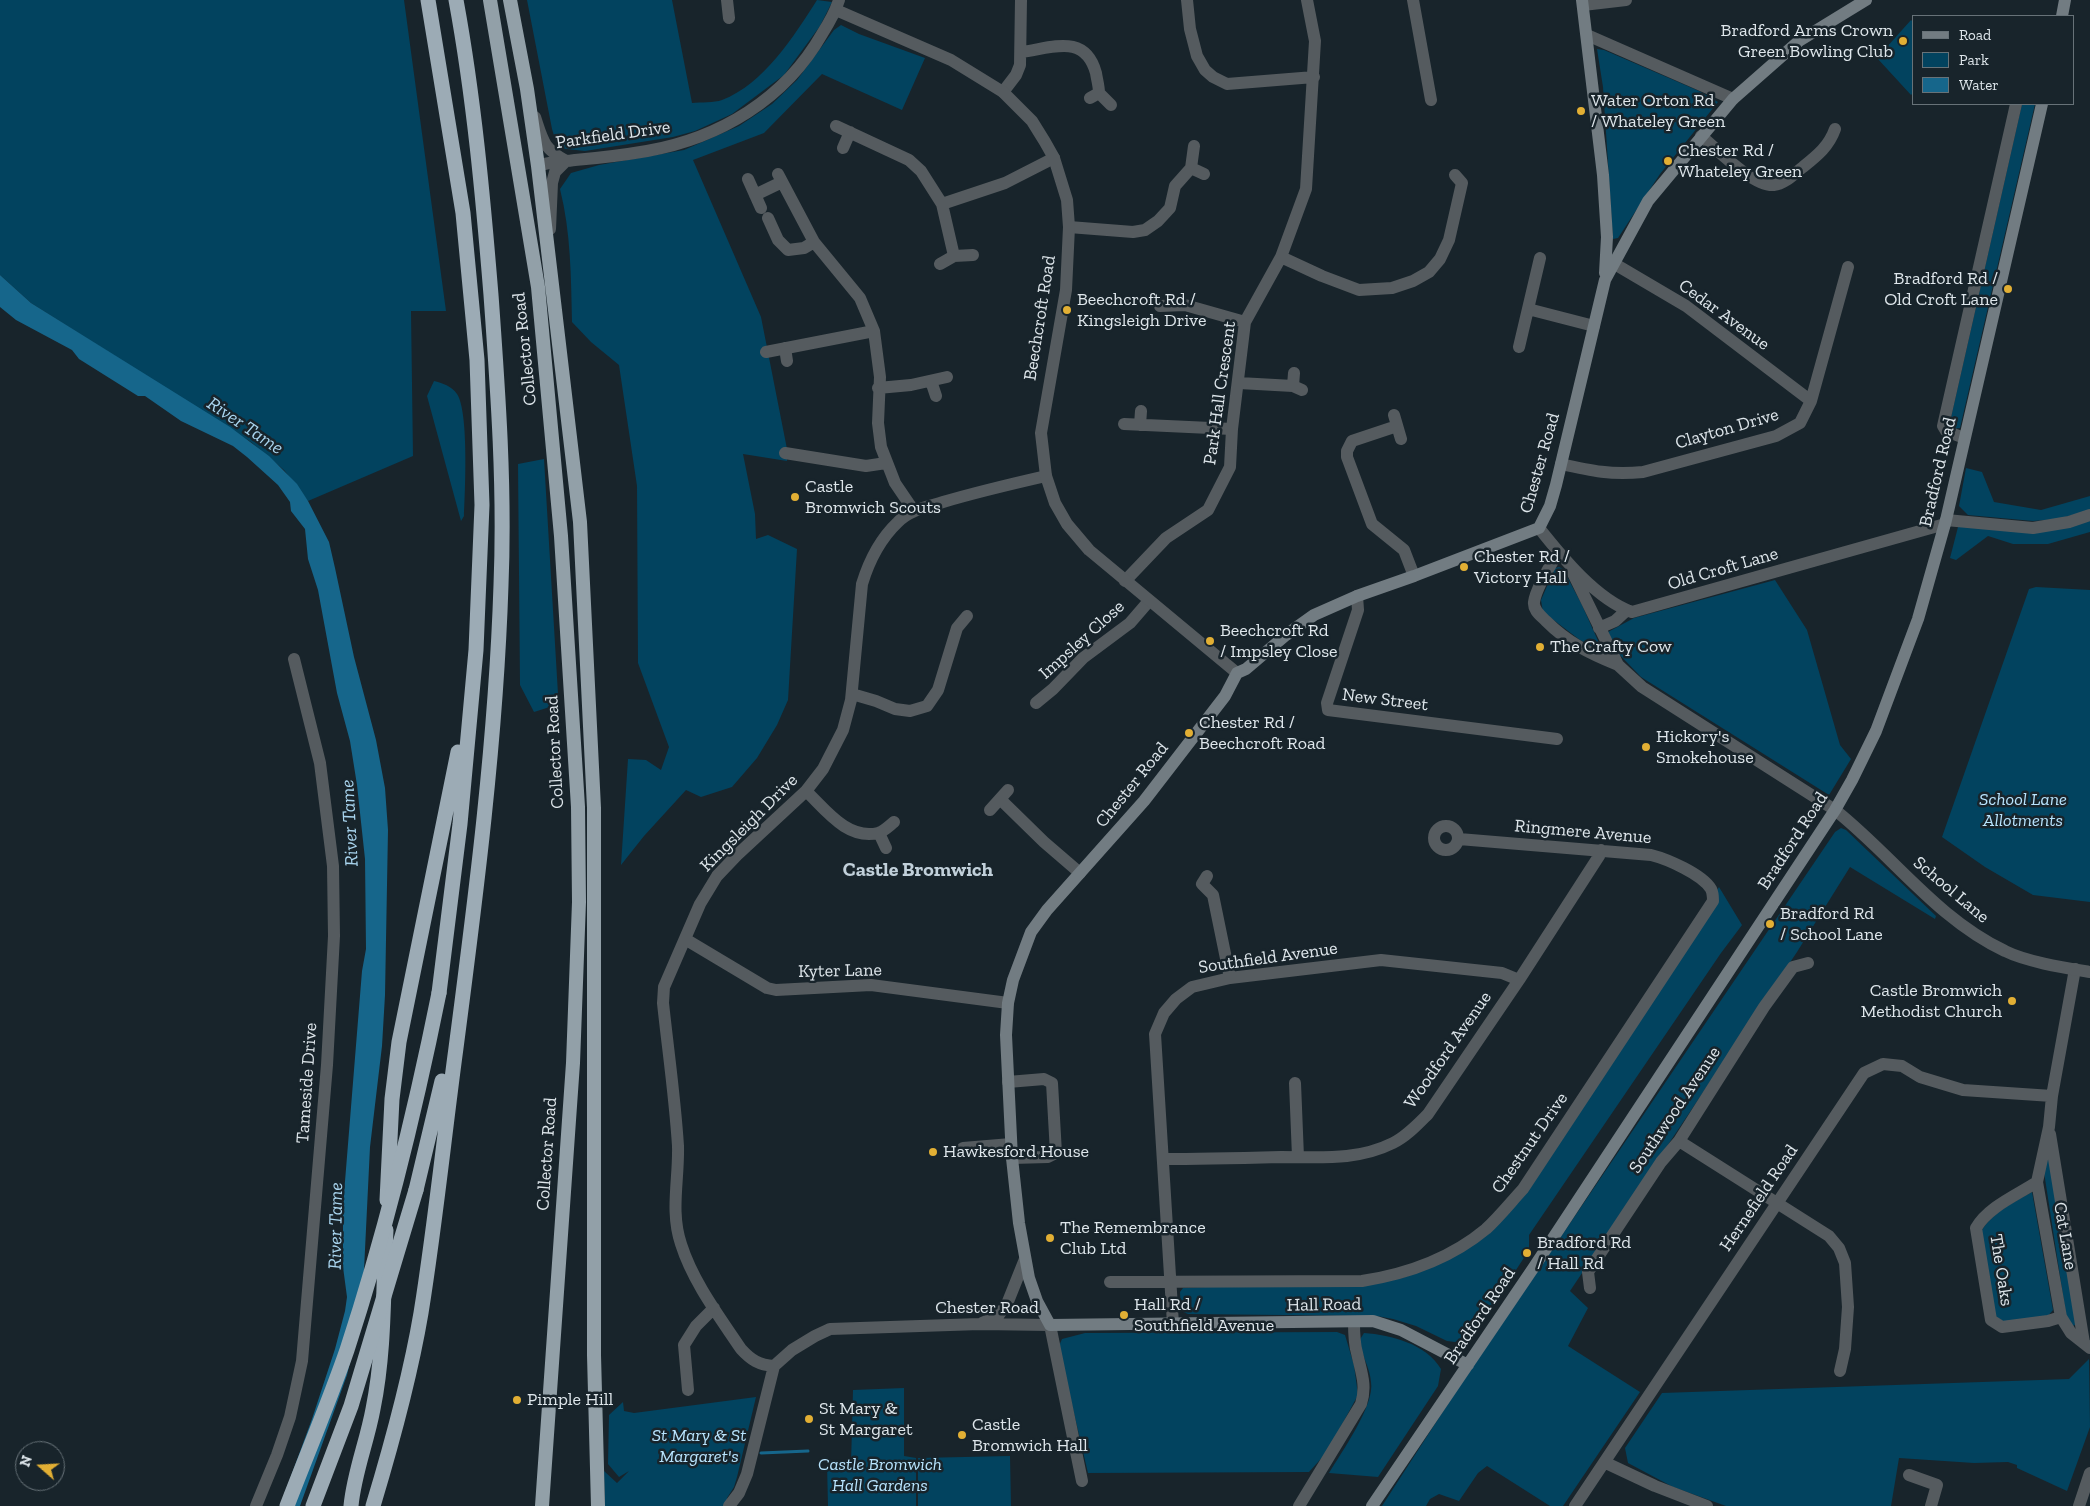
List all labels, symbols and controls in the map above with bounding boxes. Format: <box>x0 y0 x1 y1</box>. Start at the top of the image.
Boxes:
legend <box>1912 15 2075 105</box>
place label: Bradford Arms Crown Green Bowling Club <box>1721 20 1893 62</box>
text: Road <box>1959 26 1991 44</box>
marker: Bradford Arms Crown Green Bowling Club <box>1897 35 1909 47</box>
text: Park <box>1959 51 1989 69</box>
text: Water <box>1959 76 1999 94</box>
place label: Water Orton Rd / Whateley Green <box>1591 90 1725 132</box>
marker: Water Orton Rd / Whateley Green <box>1575 105 1587 117</box>
street label: Parkfield Drive <box>554 116 672 154</box>
place label: Chester Rd / Whateley Green <box>1678 140 1802 182</box>
marker: Chester Rd / Whateley Green <box>1662 155 1674 167</box>
street label: Beechcroft Road <box>1019 254 1061 382</box>
place label: Bradford Rd / Old Croft Lane <box>1884 268 1998 310</box>
street label: Cedar Avenue <box>1674 275 1774 355</box>
marker: Bradford Rd / Old Croft Lane <box>2002 283 2014 295</box>
place label: Beechcroft Rd / Kingsleigh Drive <box>1077 289 1206 332</box>
street label: Collector Road <box>508 291 542 407</box>
marker: Beechcroft Rd / Kingsleigh Drive <box>1061 304 1073 316</box>
street label: Park Hall Crescent <box>1199 320 1241 466</box>
water label: River Tame <box>202 392 288 460</box>
street label: Clayton Drive <box>1673 404 1781 454</box>
street label: Chester Road <box>1515 410 1565 516</box>
street label: Bradford Road <box>1915 415 1961 529</box>
place label: Castle Bromwich Scouts <box>805 476 941 518</box>
marker: Castle Bromwich Scouts <box>789 491 801 503</box>
street label: Old Croft Lane <box>1665 543 1781 595</box>
place label: Chester Rd / Victory Hall <box>1474 546 1570 588</box>
marker: Chester Rd / Victory Hall <box>1458 561 1470 573</box>
street label: Impsley Close <box>1035 596 1129 684</box>
place label: Beechcroft Rd / Impsley Close <box>1220 620 1338 662</box>
marker: Beechcroft Rd / Impsley Close <box>1204 635 1216 647</box>
place label: The Crafty Cow <box>1550 636 1672 658</box>
marker: The Crafty Cow <box>1534 641 1546 653</box>
street label: New Street <box>1341 684 1429 716</box>
street label: Collector Road <box>541 695 569 809</box>
place label: Chester Rd / Beechcroft Road <box>1199 712 1326 754</box>
place label: Hickory's Smokehouse <box>1656 726 1754 769</box>
marker: Chester Rd / Beechcroft Road <box>1183 727 1195 739</box>
street label: Chester Road <box>1091 738 1173 832</box>
marker: Hickory's Smokehouse <box>1640 741 1652 753</box>
street label: Kingsleigh Drive <box>696 770 802 876</box>
water label: River Tame <box>336 779 364 867</box>
street label: Bradford Road <box>1753 788 1833 894</box>
park label: School Lane Allotments <box>1979 789 2067 832</box>
street label: Ringmere Avenue <box>1514 815 1652 849</box>
street label: School Lane <box>1909 852 1993 928</box>
district label: Castle Bromwich <box>843 858 993 882</box>
place label: Bradford Rd / School Lane <box>1780 903 1883 946</box>
marker: Bradford Rd / School Lane <box>1764 918 1776 930</box>
street label: Southfield Avenue <box>1197 938 1339 978</box>
street label: Kyter Lane <box>798 959 882 983</box>
place label: Castle Bromwich Methodist Church <box>1861 980 2002 1022</box>
street label: Woodford Avenue <box>1400 987 1496 1113</box>
marker: Castle Bromwich Methodist Church <box>2006 995 2018 1007</box>
street label: Tameside Drive <box>292 1022 322 1144</box>
street label: Southwood Avenue <box>1625 1042 1725 1178</box>
street label: Chestnut Drive <box>1487 1088 1573 1198</box>
street label: Collector Road <box>532 1097 562 1211</box>
place label: Hawkesford House <box>943 1141 1089 1163</box>
street label: Hernefield Road <box>1715 1141 1803 1255</box>
marker: Hawkesford House <box>927 1146 939 1158</box>
water label: River Tame <box>324 1182 348 1270</box>
street label: Cat Lane <box>2048 1200 2082 1272</box>
place label: The Remembrance Club Ltd <box>1060 1217 1206 1260</box>
marker: The Remembrance Club Ltd <box>1044 1232 1056 1244</box>
place label: Bradford Rd / Hall Rd <box>1537 1232 1631 1274</box>
street label: The Oaks <box>1985 1232 2017 1308</box>
marker: Bradford Rd / Hall Rd <box>1521 1247 1533 1259</box>
street label: Bradford Road <box>1440 1263 1520 1369</box>
place label: Hall Rd / Southfield Avenue <box>1134 1294 1274 1336</box>
street label: Hall Road <box>1287 1294 1361 1316</box>
street label: Chester Road <box>935 1297 1039 1319</box>
marker: Hall Rd / Southfield Avenue <box>1118 1309 1130 1321</box>
place label: Pimple Hill <box>527 1389 613 1411</box>
marker: Pimple Hill <box>511 1394 523 1406</box>
place label: St Mary & St Margaret <box>819 1398 913 1440</box>
marker: St Mary & St Margaret <box>803 1413 815 1425</box>
place label: Castle Bromwich Hall <box>972 1414 1088 1456</box>
park label: St Mary & St Margaret's <box>652 1425 746 1468</box>
marker: Castle Bromwich Hall <box>956 1429 968 1441</box>
north arrow <box>15 1441 65 1491</box>
text: N <box>17 1453 36 1469</box>
park label: Castle Bromwich Hall Gardens <box>818 1454 942 1496</box>

